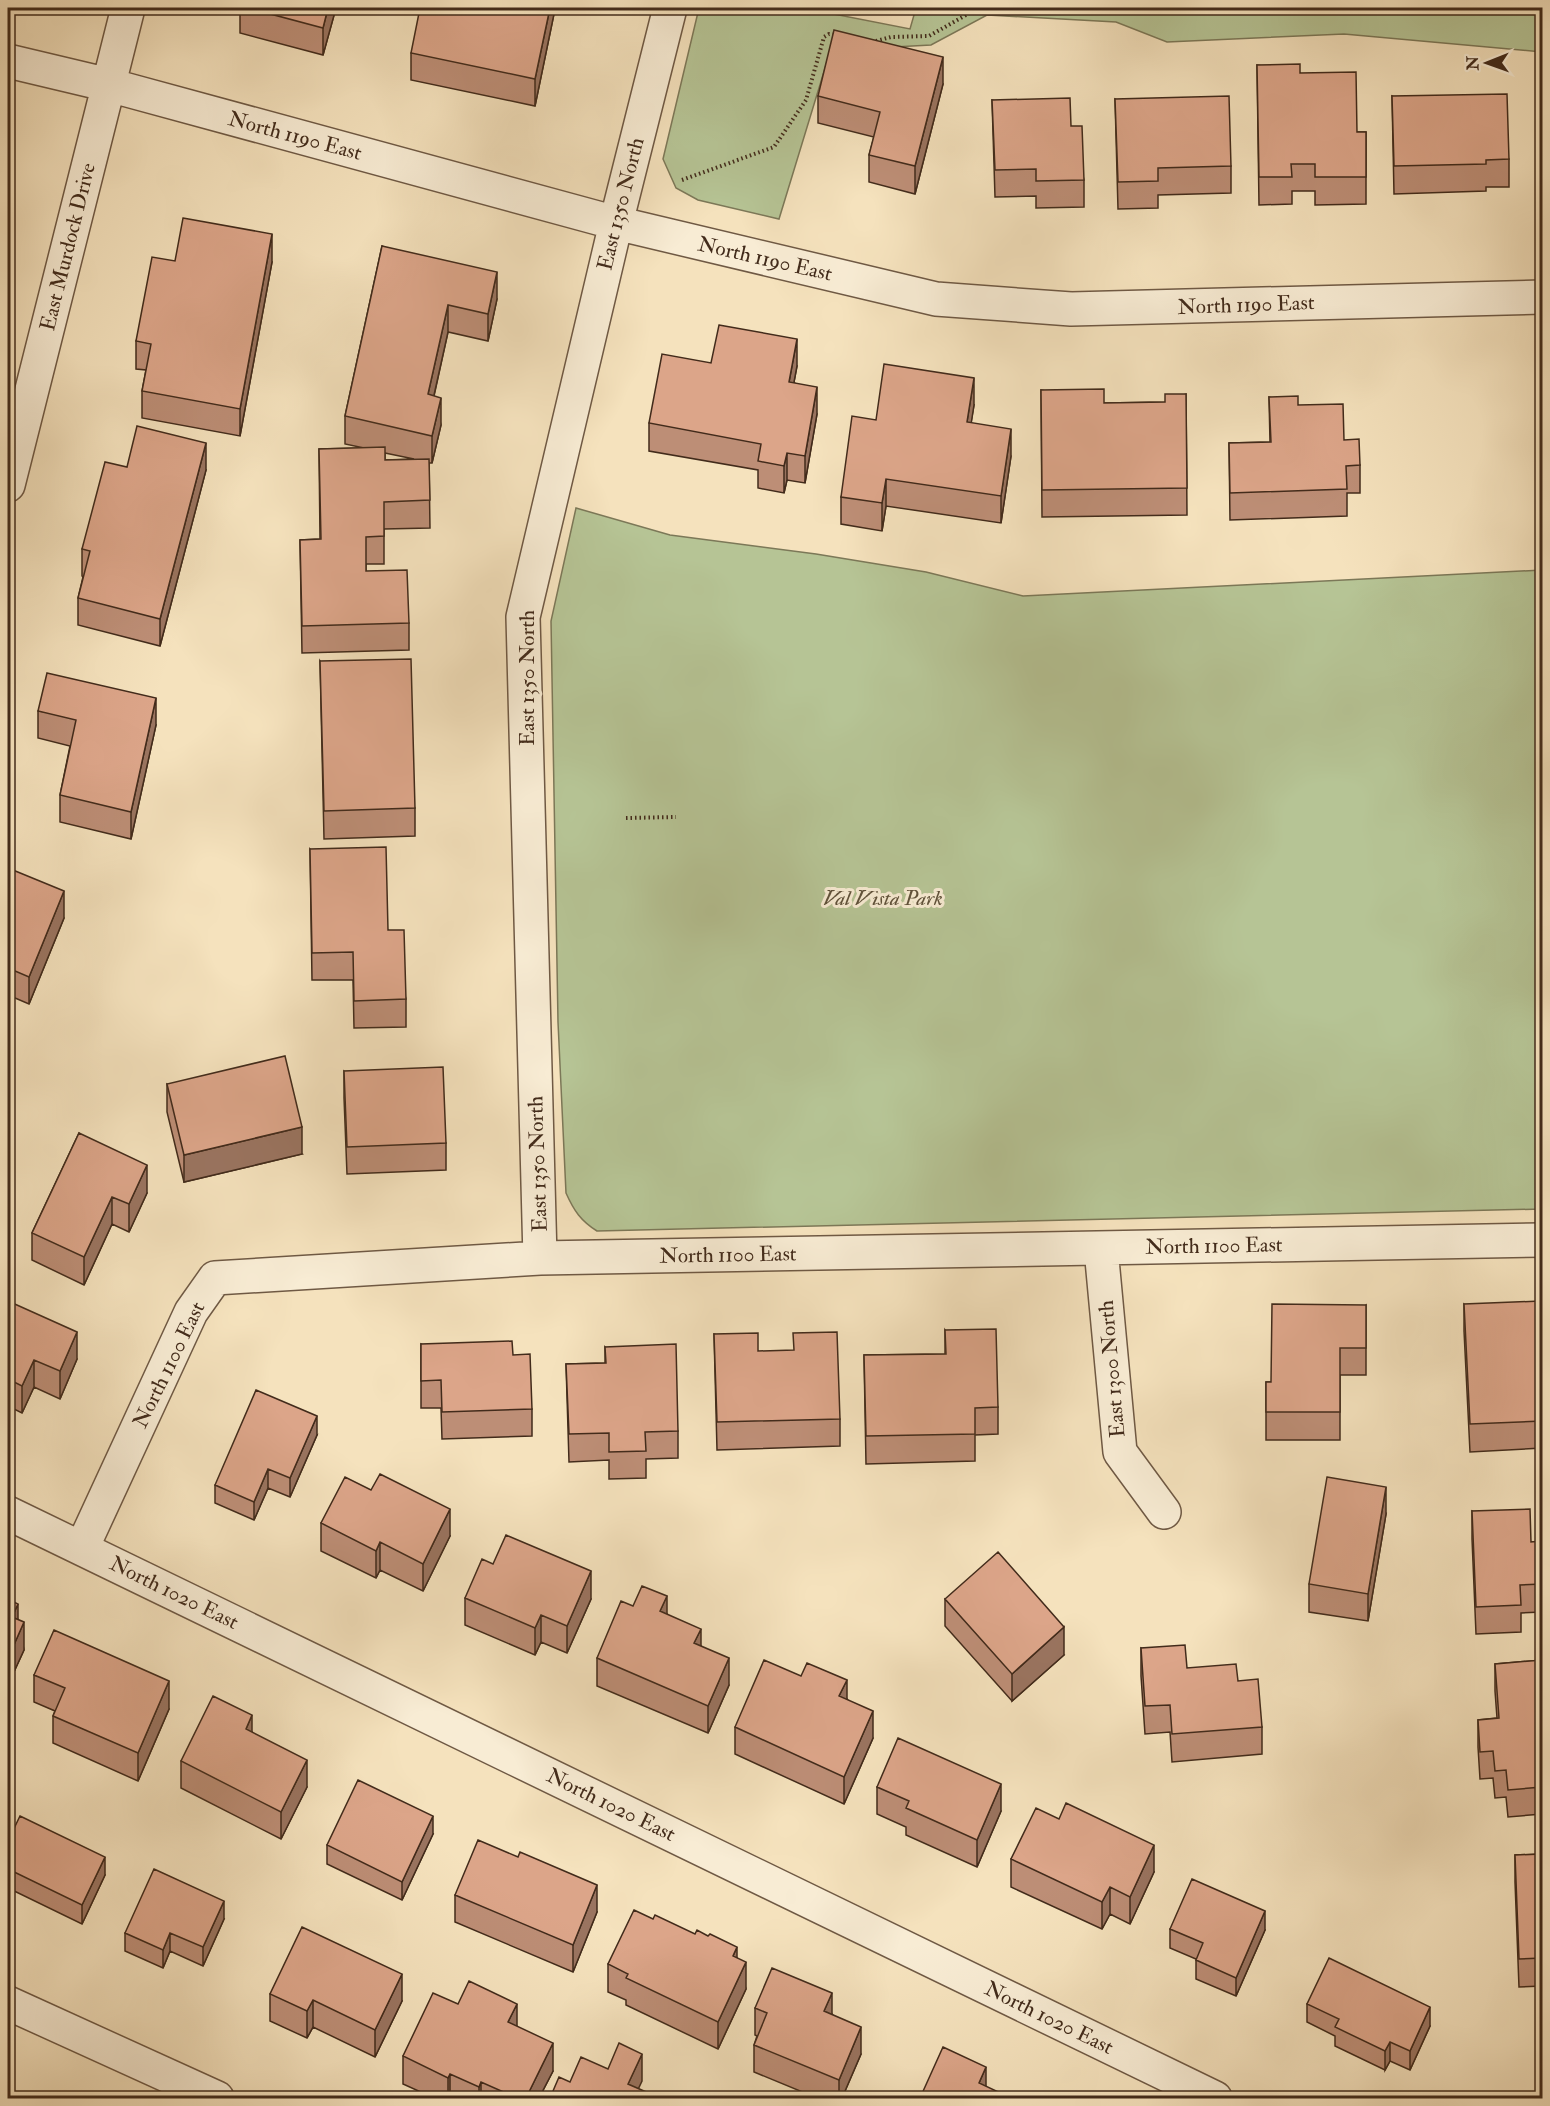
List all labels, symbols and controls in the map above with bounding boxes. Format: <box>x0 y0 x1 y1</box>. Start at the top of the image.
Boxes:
north arrow <box>1457 33 1517 93</box>
text: N <box>1463 55 1483 72</box>
street label: North 1190 East <box>225 105 365 167</box>
street label: East 1350 North <box>591 135 651 273</box>
street label: East Murdock Drive <box>34 160 102 334</box>
street label: North 1190 East <box>695 230 835 288</box>
street label: North 1190 East <box>1177 289 1315 321</box>
street label: East 1350 North <box>514 610 541 746</box>
park label: Val Vista Park <box>823 885 943 912</box>
street label: East 1350 North <box>522 1096 554 1232</box>
street label: North 1100 East <box>1145 1231 1283 1261</box>
street label: North 1100 East <box>659 1240 797 1270</box>
street label: North 1100 East <box>127 1297 211 1433</box>
street label: East 1300 North <box>1093 1299 1131 1439</box>
street label: North 1020 East <box>105 1550 243 1636</box>
street label: North 1020 East <box>542 1762 680 1848</box>
street label: North 1020 East <box>980 1975 1118 2061</box>

